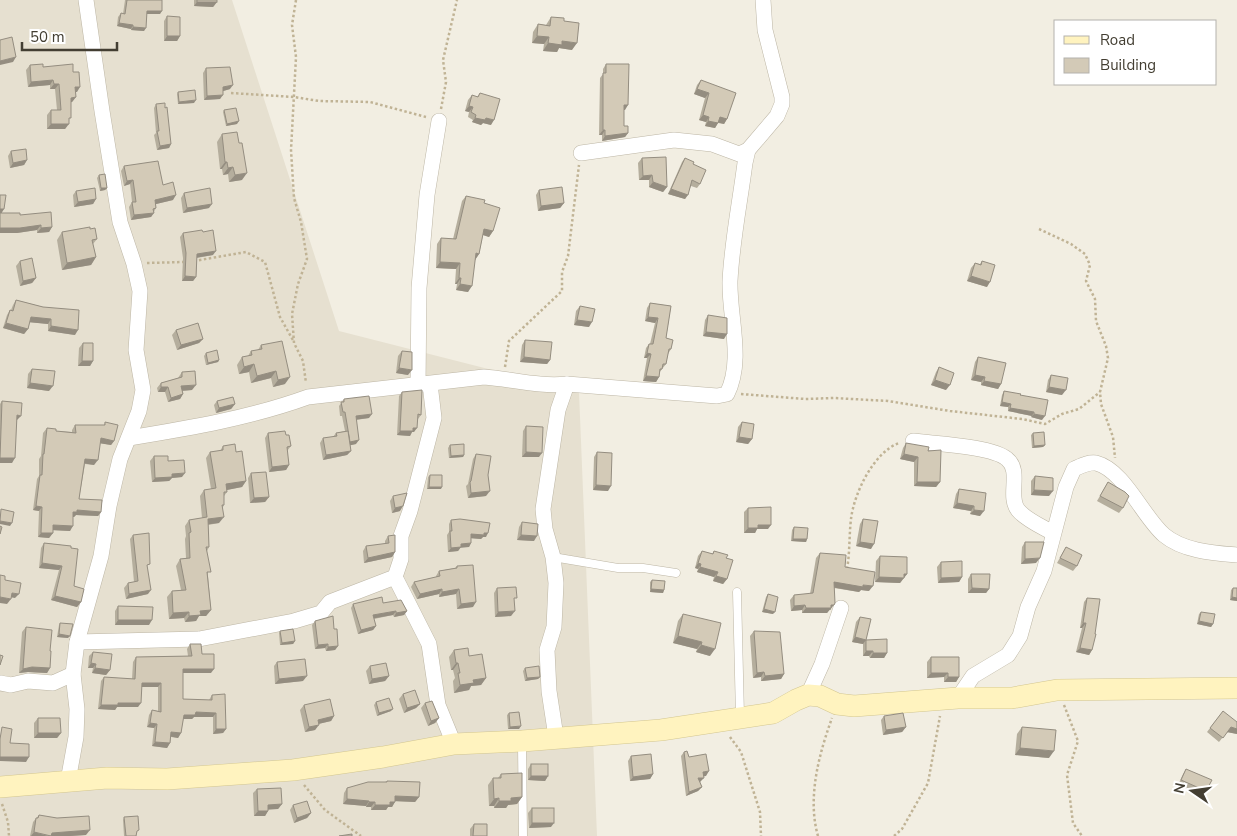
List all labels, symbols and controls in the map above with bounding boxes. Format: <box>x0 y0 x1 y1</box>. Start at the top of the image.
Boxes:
scale bar <box>22 20 118 52</box>
legend <box>1054 20 1217 85</box>
text: 50 m <box>30 27 65 47</box>
text: Road <box>1100 30 1135 50</box>
text: Building <box>1100 55 1156 75</box>
north arrow <box>1167 766 1217 816</box>
text: N <box>1169 781 1190 795</box>

